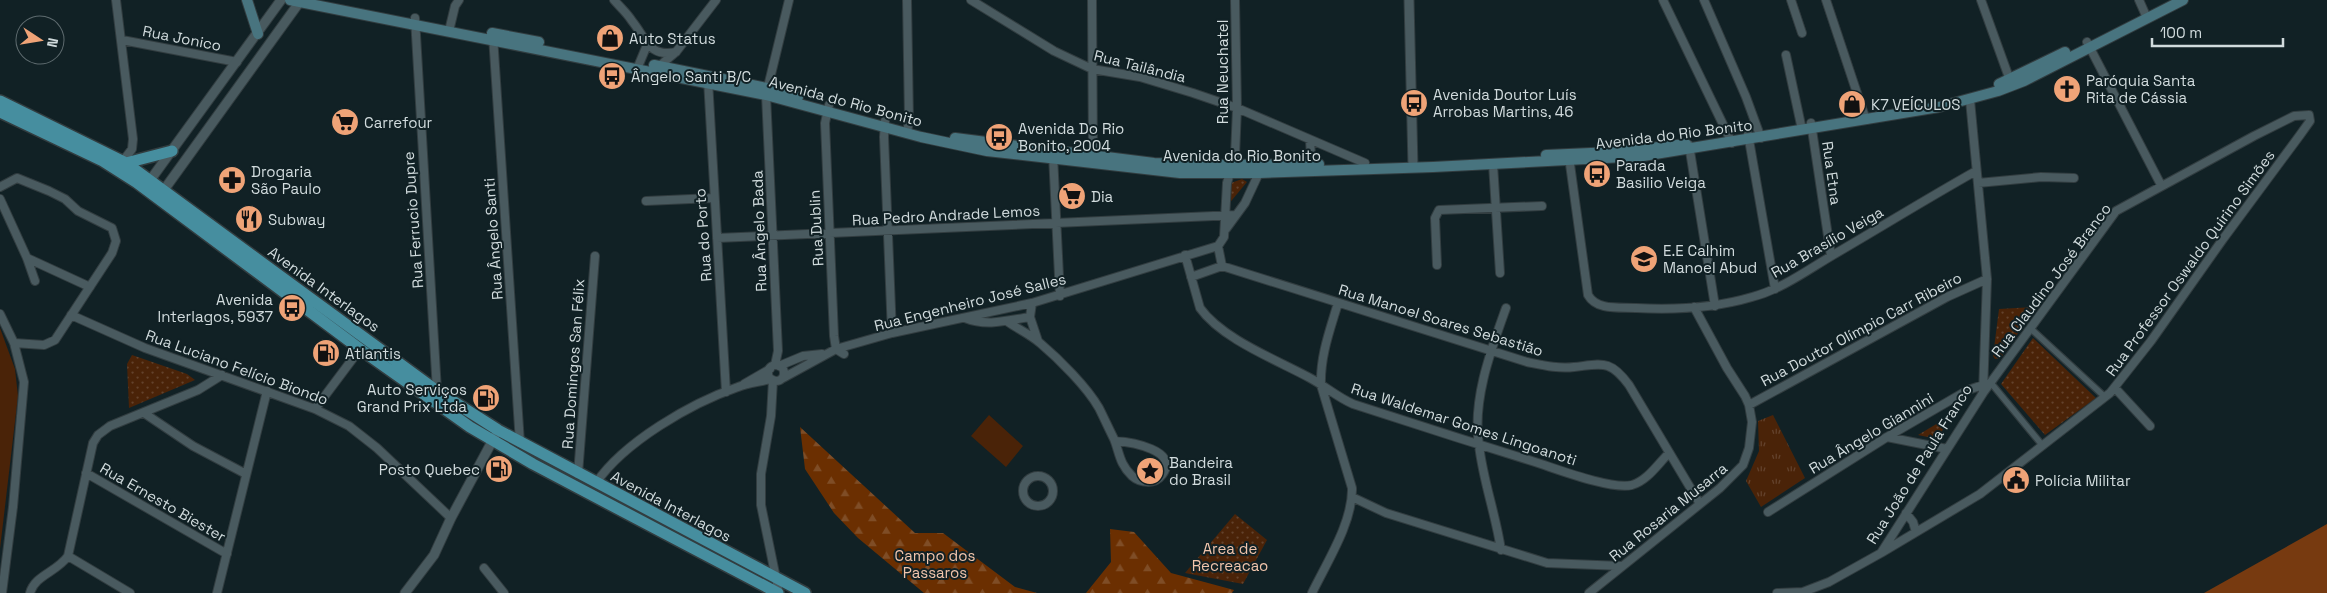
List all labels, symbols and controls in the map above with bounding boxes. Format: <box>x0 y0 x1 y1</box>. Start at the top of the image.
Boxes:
north arrow <box>15 15 65 65</box>
scale bar <box>2152 15 2283 47</box>
street label: Rua Neuchatel <box>1213 20 1232 124</box>
street label: Rua Jonico <box>141 21 223 55</box>
shop icon: Auto Status <box>595 23 625 53</box>
text: 100 m <box>2160 23 2202 42</box>
place label: Auto Status <box>629 29 716 48</box>
text: N <box>43 36 62 49</box>
street label: Rua Tailândia <box>1092 45 1188 87</box>
bus stop icon: Ângelo Santi B/C <box>597 61 627 91</box>
place label: Ângelo Santi B/C <box>631 67 751 86</box>
street label: Avenida do Rio Bonito <box>767 71 925 131</box>
place label: Paróquia Santa Rita de Cássia <box>2086 71 2196 107</box>
church icon: Paróquia Santa Rita de Cássia <box>2052 74 2082 104</box>
place label: Avenida Doutor Luís Arrobas Martins, 46 <box>1433 85 1577 121</box>
bus stop icon: Avenida Doutor Luís Arrobas Martins, 46 <box>1399 88 1429 118</box>
shop icon: K7 VEÍCULOS <box>1837 89 1867 119</box>
place label: K7 VEÍCULOS <box>1871 95 1960 114</box>
supermarket icon: Carrefour <box>330 107 360 137</box>
place label: Carrefour <box>364 113 433 132</box>
street label: Avenida do Rio Bonito <box>1595 115 1753 153</box>
place label: Avenida Do Rio Bonito, 2004 <box>1018 119 1124 155</box>
bus stop icon: Avenida Do Rio Bonito, 2004 <box>984 122 1014 152</box>
street label: Rua Etna <box>1818 140 1846 207</box>
street label: Avenida do Rio Bonito <box>1163 146 1321 165</box>
street label: Rua Professor Oswaldo Quirino Simões <box>2101 146 2279 380</box>
street label: Rua Ferrucio Dupre <box>399 151 427 289</box>
place label: Parada Basilio Veiga <box>1616 156 1706 192</box>
bus stop icon: Parada Basilio Veiga <box>1582 159 1612 189</box>
place label: Drogaria São Paulo <box>251 162 321 198</box>
pharmacy icon: Drogaria São Paulo <box>217 165 247 195</box>
street label: Rua Ângelo Bada <box>747 170 771 292</box>
street label: Rua Ângelo Santi <box>479 177 507 301</box>
supermarket icon: Dia <box>1057 181 1087 211</box>
place label: Dia <box>1091 187 1114 206</box>
street label: Rua do Porto <box>690 188 716 282</box>
street label: Rua Dublin <box>805 189 827 267</box>
street label: Rua Claudino José Branco <box>1987 199 2115 361</box>
street label: Rua Pedro Andrade Lemos <box>851 201 1041 229</box>
street label: Rua Brasílio Veiga <box>1768 202 1887 282</box>
restaurant icon: Subway <box>234 204 264 234</box>
place label: Subway <box>268 210 325 229</box>
place label: E.E Calhim Manoel Abud <box>1663 241 1757 277</box>
street label: Avenida Interlagos <box>264 242 384 336</box>
school or university icon: E.E Calhim Manoel Abud <box>1629 244 1659 274</box>
street label: Rua Doutor Olímpio Carr Ribeiro <box>1757 268 1965 390</box>
street label: Rua Engenheiro José Salles <box>872 269 1068 335</box>
street label: Rua Domingos San Félix <box>558 278 588 450</box>
street label: Rua Manoel Soares Sebastião <box>1336 280 1546 360</box>
place label: Avenida Interlagos, 5937 <box>157 290 273 326</box>
bus stop icon: Avenida Interlagos, 5937 <box>277 293 307 323</box>
street label: Rua Luciano Felício Biondo <box>143 325 331 409</box>
fuel station icon: Atlantis <box>311 338 341 368</box>
place label: Atlantis <box>345 344 401 363</box>
street label: Rua Waldemar Gomes Lingoanoti <box>1349 379 1579 469</box>
place label: Auto Serviços Grand Prix Ltda <box>357 380 467 416</box>
street label: Rua João de Paula Franco <box>1862 381 1976 547</box>
fuel station icon: Auto Serviços Grand Prix Ltda <box>471 383 501 413</box>
street label: Rua Ângelo Giannini <box>1805 388 1937 478</box>
place label: Bandeira do Brasil <box>1169 453 1233 489</box>
fuel station icon: Posto Quebec <box>484 454 514 484</box>
place icon: Bandeira do Brasil <box>1135 456 1165 486</box>
street label: Rua Ernesto Biester <box>97 458 230 546</box>
street label: Rua Rosaria Musarra <box>1605 458 1731 565</box>
place label: Posto Quebec <box>379 460 480 479</box>
public building icon: Polícia Militar <box>2001 465 2031 495</box>
street label: Avenida Interlagos <box>608 466 735 546</box>
place label: Polícia Militar <box>2035 471 2131 490</box>
park label: Area de Recreacao <box>1192 539 1268 575</box>
park label: Campo dos Passaros <box>895 546 975 582</box>

